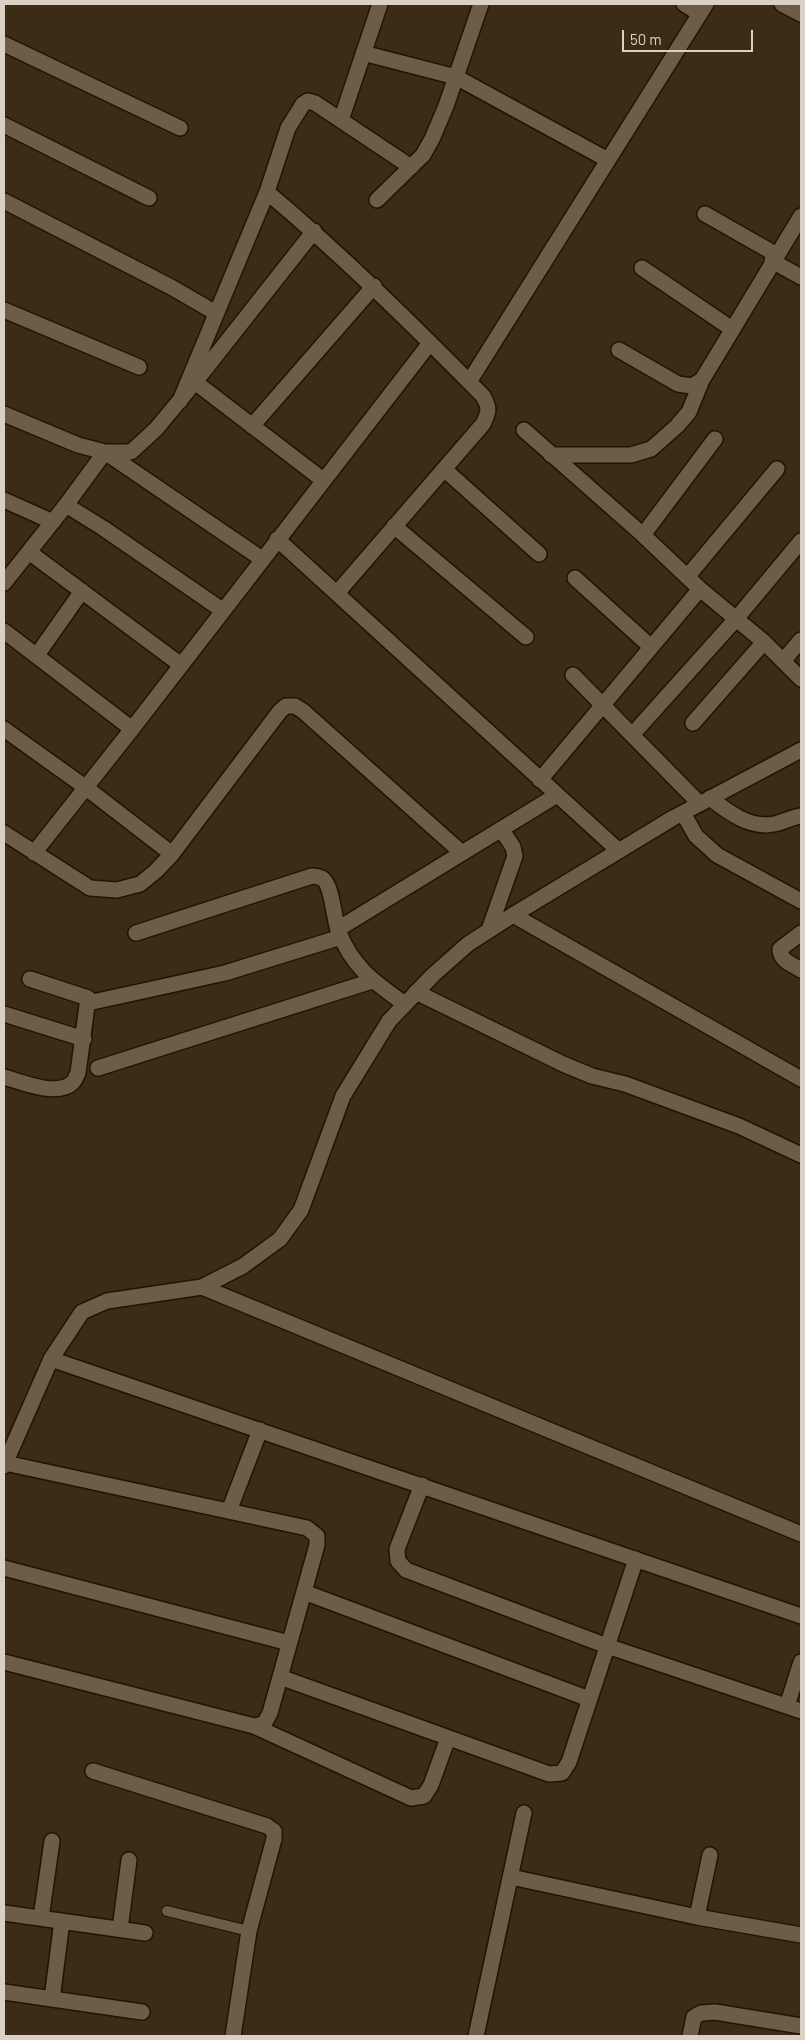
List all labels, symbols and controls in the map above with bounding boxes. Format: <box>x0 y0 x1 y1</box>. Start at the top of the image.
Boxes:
scale bar <box>625 20 756 52</box>
text: 50 m <box>630 30 662 48</box>

